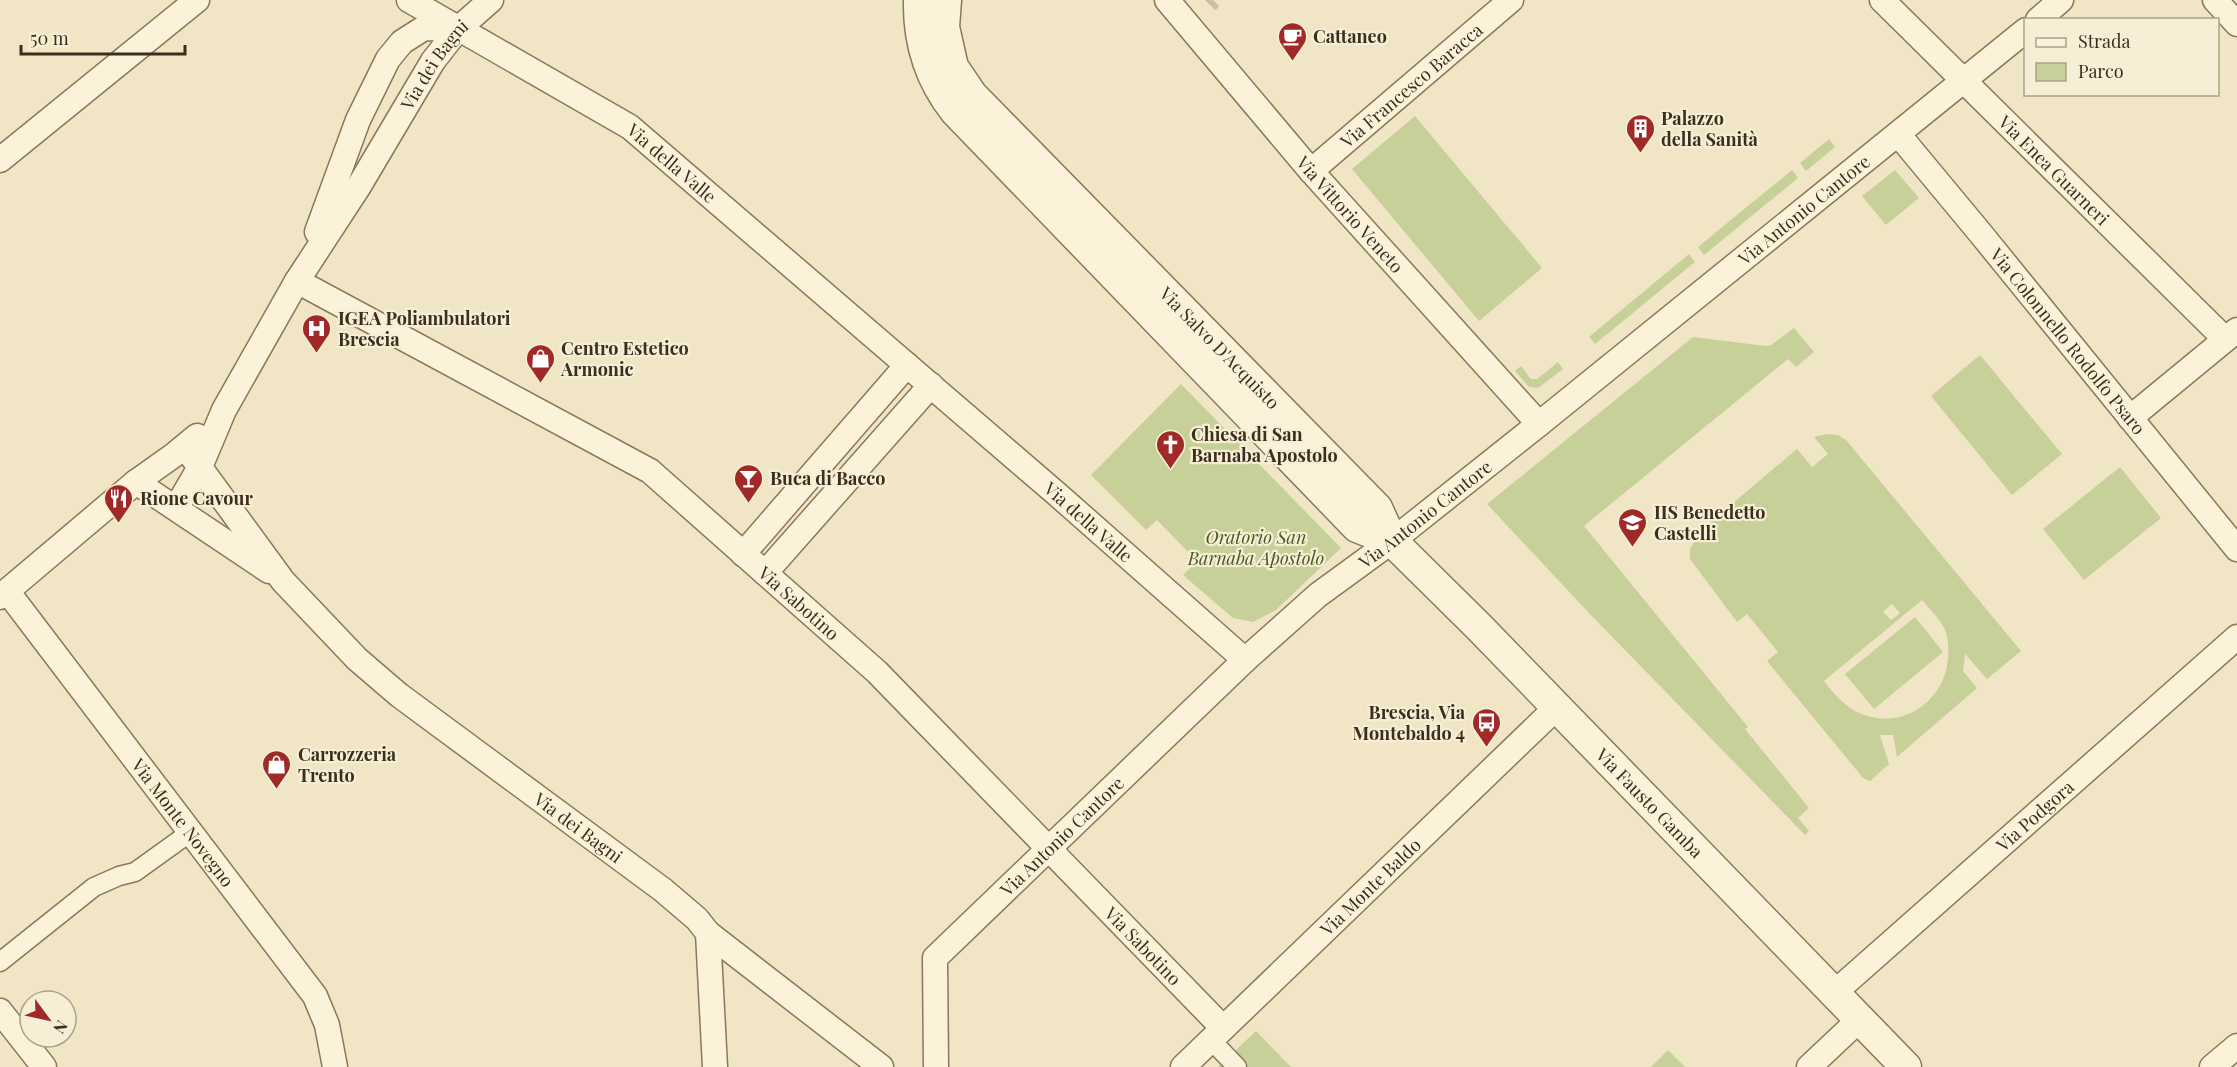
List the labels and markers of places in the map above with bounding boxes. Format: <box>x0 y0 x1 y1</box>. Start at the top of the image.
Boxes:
cafe icon: Cattaneo <box>1276 20 1308 62</box>
place label: Cattaneo <box>1313 24 1387 48</box>
place label: Palazzo della Sanità <box>1661 106 1758 151</box>
building icon: Palazzo della Sanità <box>1624 112 1656 154</box>
place label: IGEA Poliambulatori Brescia <box>338 306 511 351</box>
hospital icon: IGEA Poliambulatori Brescia <box>301 312 333 354</box>
place label: Centro Estetico Armonic <box>560 336 689 381</box>
shop icon: Centro Estetico Armonic <box>524 342 556 384</box>
place label: Chiesa di San Barnaba Apostolo <box>1191 422 1338 467</box>
church icon: Chiesa di San Barnaba Apostolo <box>1154 428 1186 470</box>
bar icon: Buca di Bacco <box>733 462 765 504</box>
place label: Buca di Bacco <box>770 466 885 490</box>
restaurant icon: Rione Cavour <box>103 482 135 524</box>
place label: Rione Cavour <box>140 486 253 510</box>
place label: IIS Benedetto Castelli <box>1654 500 1766 545</box>
school or university icon: IIS Benedetto Castelli <box>1617 506 1649 548</box>
place label: Brescia, Via Montebaldo 4 <box>1353 700 1466 745</box>
bus stop icon: Brescia, Via Montebaldo 4 <box>1470 706 1502 748</box>
place label: Carrozzeria Trento <box>298 742 397 787</box>
shop icon: Carrozzeria Trento <box>261 748 293 790</box>

